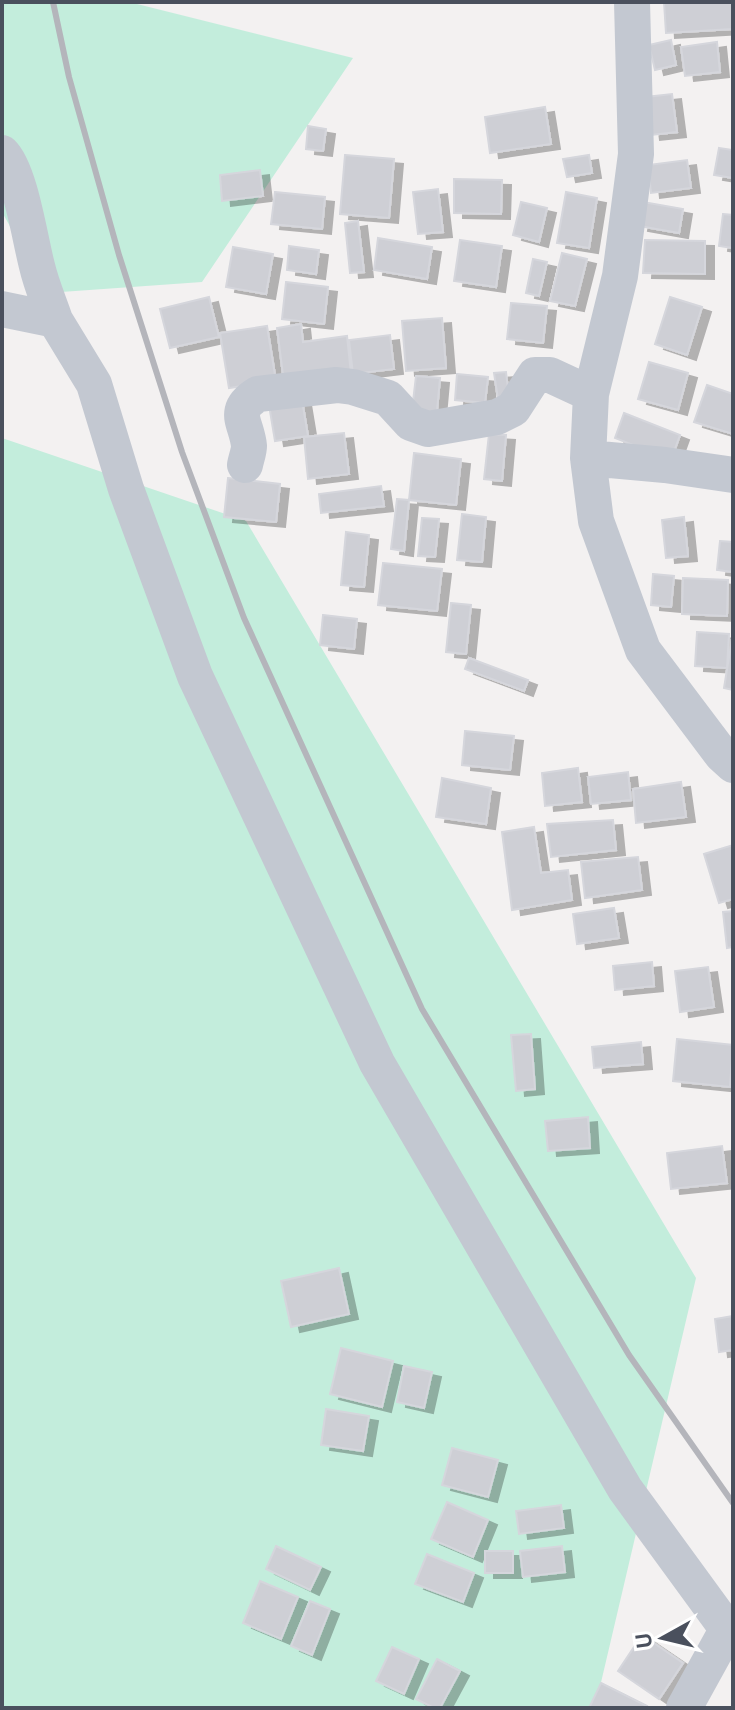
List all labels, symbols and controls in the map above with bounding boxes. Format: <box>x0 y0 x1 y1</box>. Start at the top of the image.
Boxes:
north arrow <box>623 1598 703 1678</box>
text: U <box>629 1631 656 1650</box>

